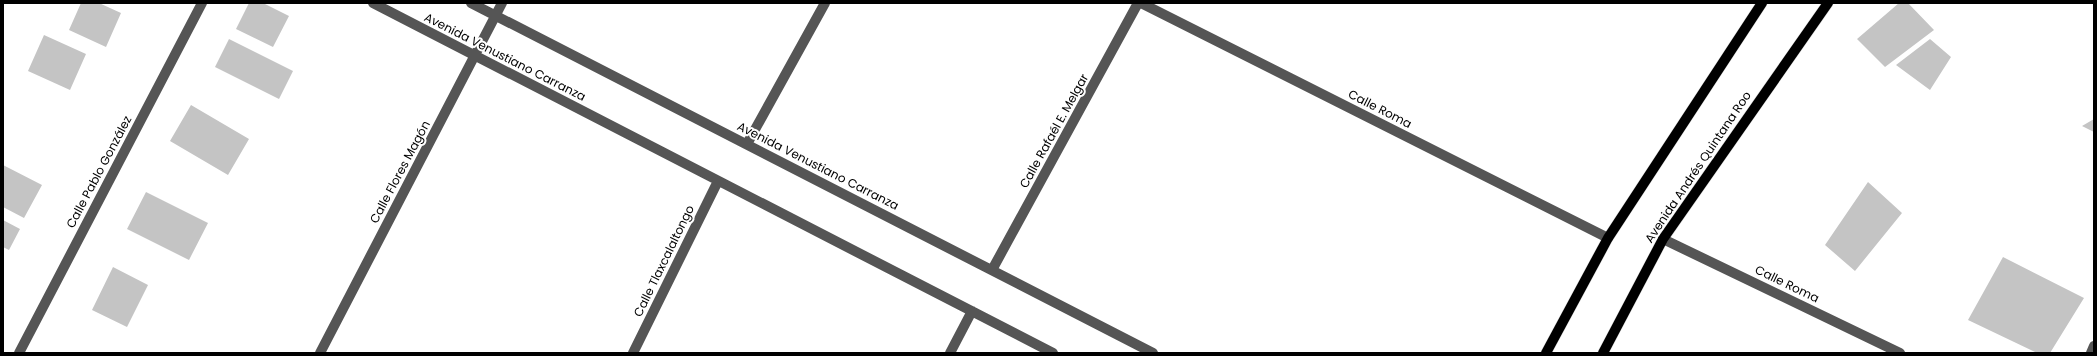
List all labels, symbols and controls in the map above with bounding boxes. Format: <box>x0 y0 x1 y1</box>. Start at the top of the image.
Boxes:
street label: Avenida Venustiano Carranza <box>422 8 589 105</box>
street label: Calle Rafaél E. Melgar <box>1015 70 1092 191</box>
street label: Calle Roma <box>1345 85 1415 132</box>
street label: Avenida Andrés Quintana Roo <box>1640 87 1755 246</box>
street label: Calle Pablo González <box>62 113 135 231</box>
street label: Calle Flores Magón <box>365 117 434 226</box>
street label: Avenida Venustiano Carranza <box>735 117 902 214</box>
street label: Calle Tlaxcalaltongo <box>629 202 698 319</box>
street label: Calle Roma <box>1752 261 1822 306</box>

